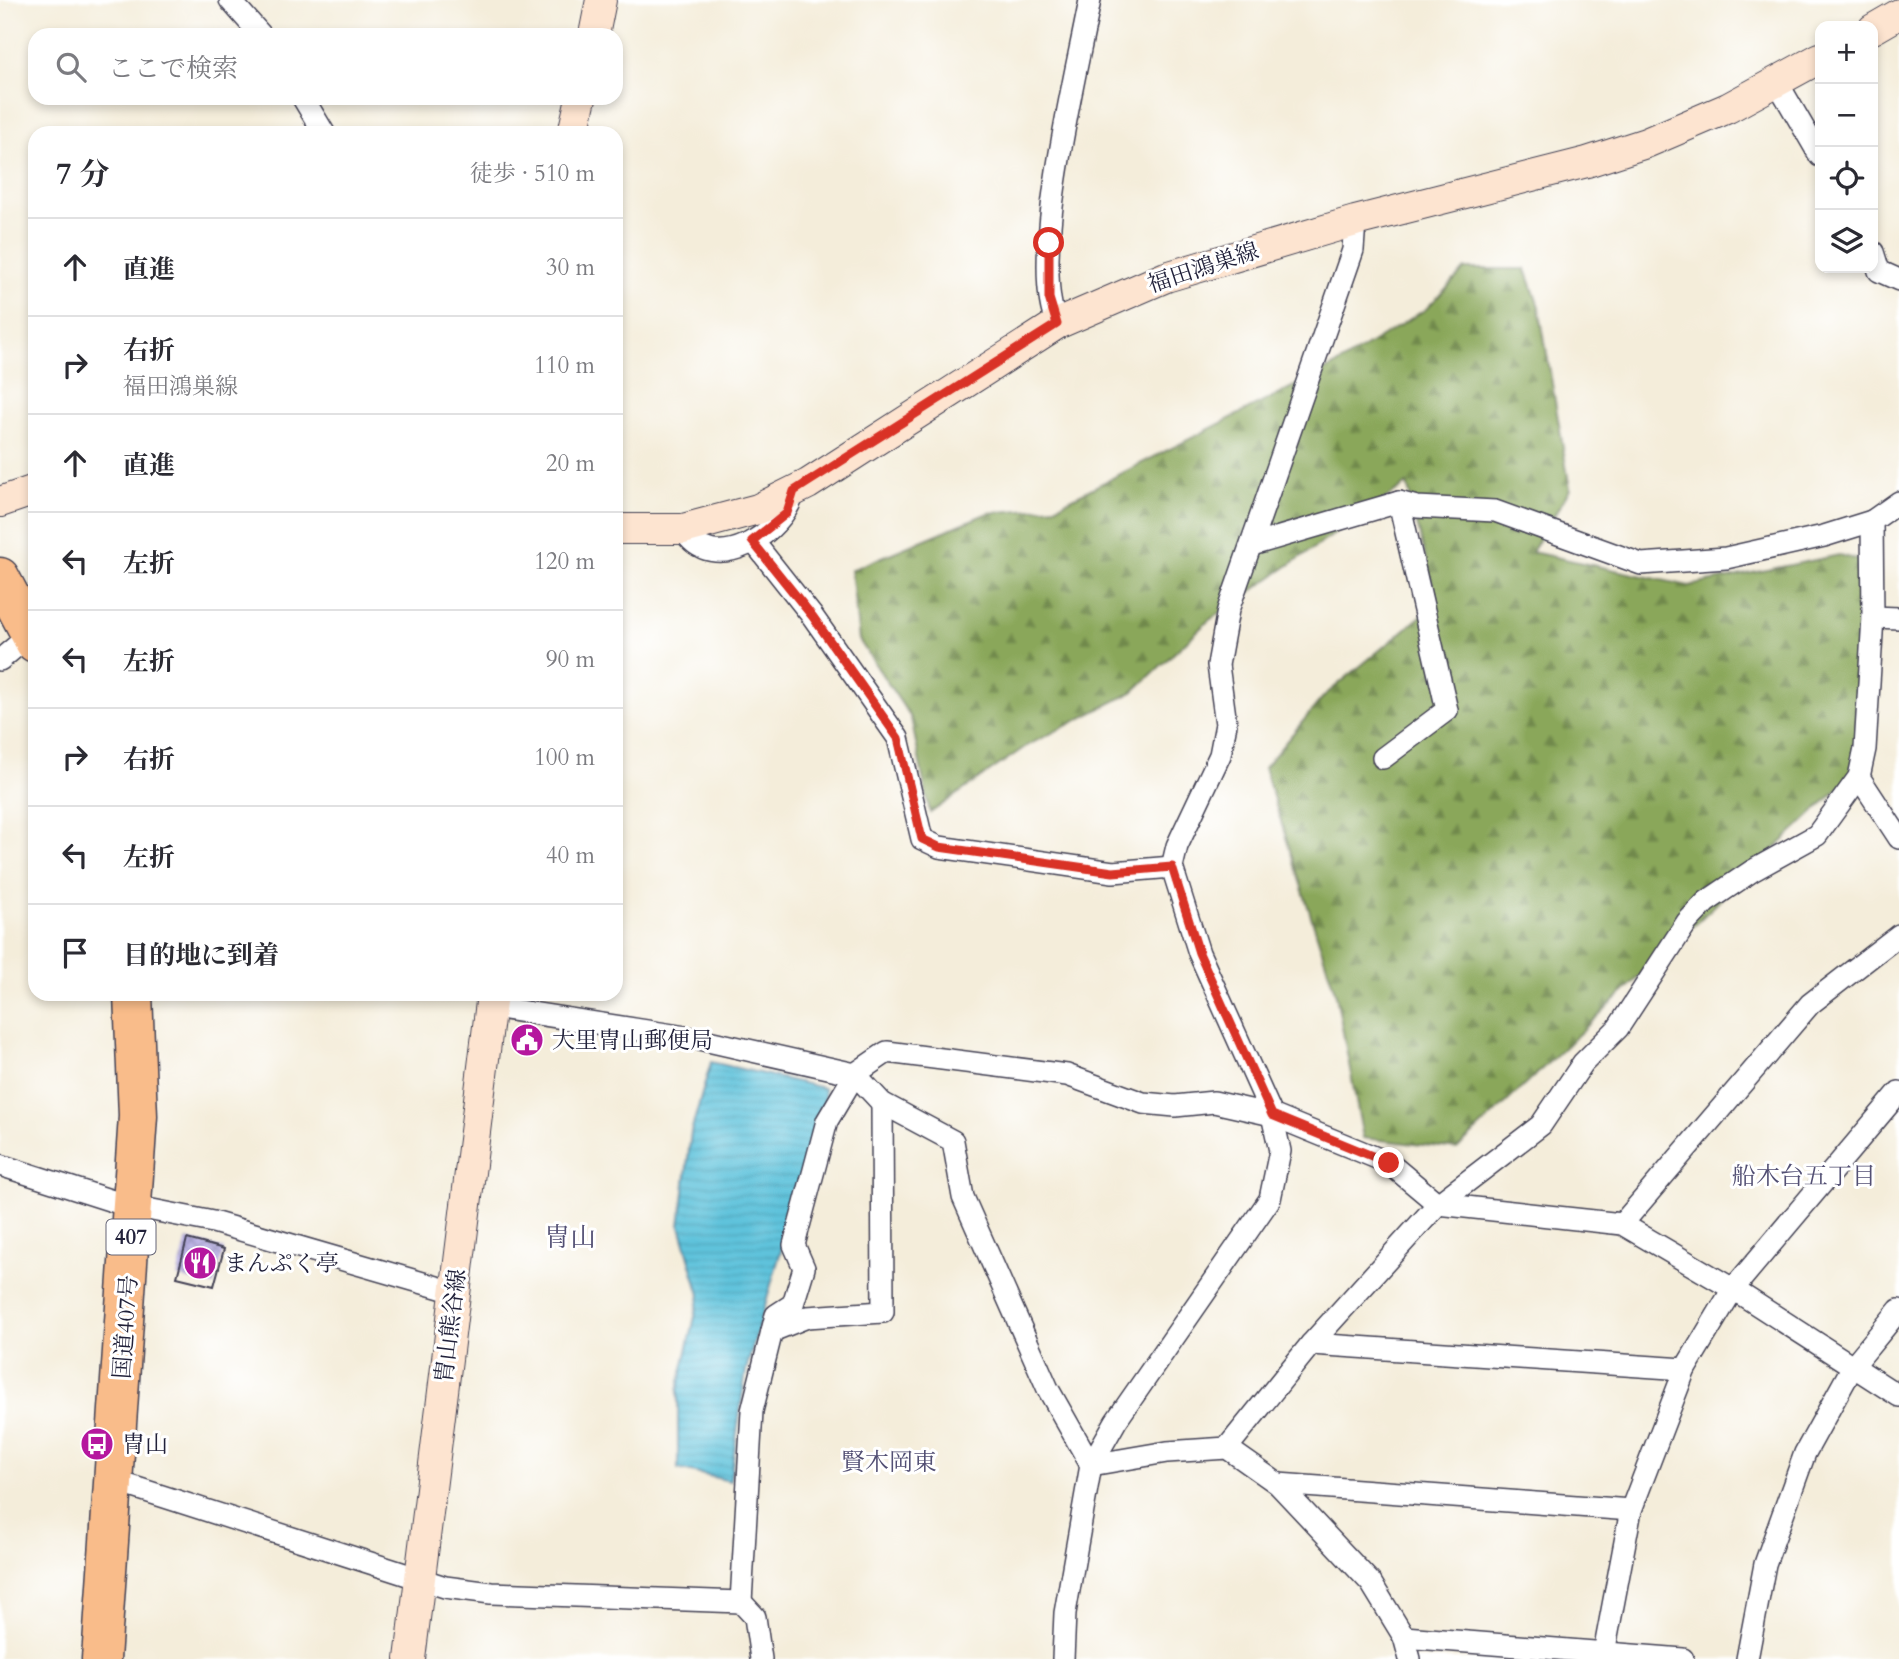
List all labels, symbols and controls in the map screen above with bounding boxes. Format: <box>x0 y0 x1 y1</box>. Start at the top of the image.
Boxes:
map controls <box>1815 21 1878 273</box>
button: + <box>1815 21 1878 84</box>
search box <box>28 28 623 105</box>
icon: search <box>52 48 90 86</box>
text: ここで検索 <box>108 51 238 86</box>
button: − <box>1815 84 1878 147</box>
button: locate <box>1815 147 1878 210</box>
text: 7 分 <box>56 154 109 195</box>
text: 徒歩 · 510 m <box>470 158 595 189</box>
button: layers <box>1815 210 1878 273</box>
route start <box>1033 227 1064 258</box>
street label: 福田鴻巣線 <box>1144 235 1263 300</box>
icon: ahead <box>56 248 94 286</box>
text: 直進 <box>123 252 175 287</box>
text: 30 m <box>546 252 595 283</box>
text: 右折 <box>123 333 175 368</box>
icon: right <box>56 346 94 384</box>
text: 110 m <box>534 350 595 381</box>
text: 福田鴻巣線 <box>123 371 238 402</box>
icon: ahead <box>56 444 94 482</box>
text: 直進 <box>123 448 175 483</box>
text: 20 m <box>546 448 595 479</box>
icon: left <box>56 542 94 580</box>
text: 左折 <box>123 546 175 581</box>
text: 120 m <box>534 546 595 577</box>
icon: left <box>56 640 94 678</box>
text: 左折 <box>123 644 175 679</box>
text: 90 m <box>546 644 595 675</box>
icon: right <box>56 738 94 776</box>
text: 右折 <box>123 742 175 777</box>
text: 100 m <box>534 742 595 773</box>
icon: left <box>56 836 94 874</box>
text: 左折 <box>123 840 175 875</box>
text: 40 m <box>546 840 595 871</box>
icon: arrive <box>56 934 94 972</box>
text: 目的地に到着 <box>123 938 279 973</box>
public building icon: 大里冑山郵便局 <box>508 1021 546 1059</box>
place label: 大里冑山郵便局 <box>552 1025 713 1056</box>
route end <box>1373 1147 1404 1178</box>
district label: 船木台五丁目 <box>1732 1160 1876 1193</box>
road number: 407 <box>106 1220 156 1254</box>
district label: 冑山 <box>544 1220 596 1255</box>
restaurant icon: まんぷく亭 <box>181 1244 219 1282</box>
place label: まんぷく亭 <box>224 1248 339 1279</box>
street label: 胄山熊谷線 <box>428 1267 473 1385</box>
street label: 国道407号 <box>106 1274 145 1380</box>
bus stop icon: 冑山 <box>78 1425 116 1463</box>
place label: 冑山 <box>122 1429 168 1460</box>
district label: 賢木岡東 <box>841 1446 937 1479</box>

